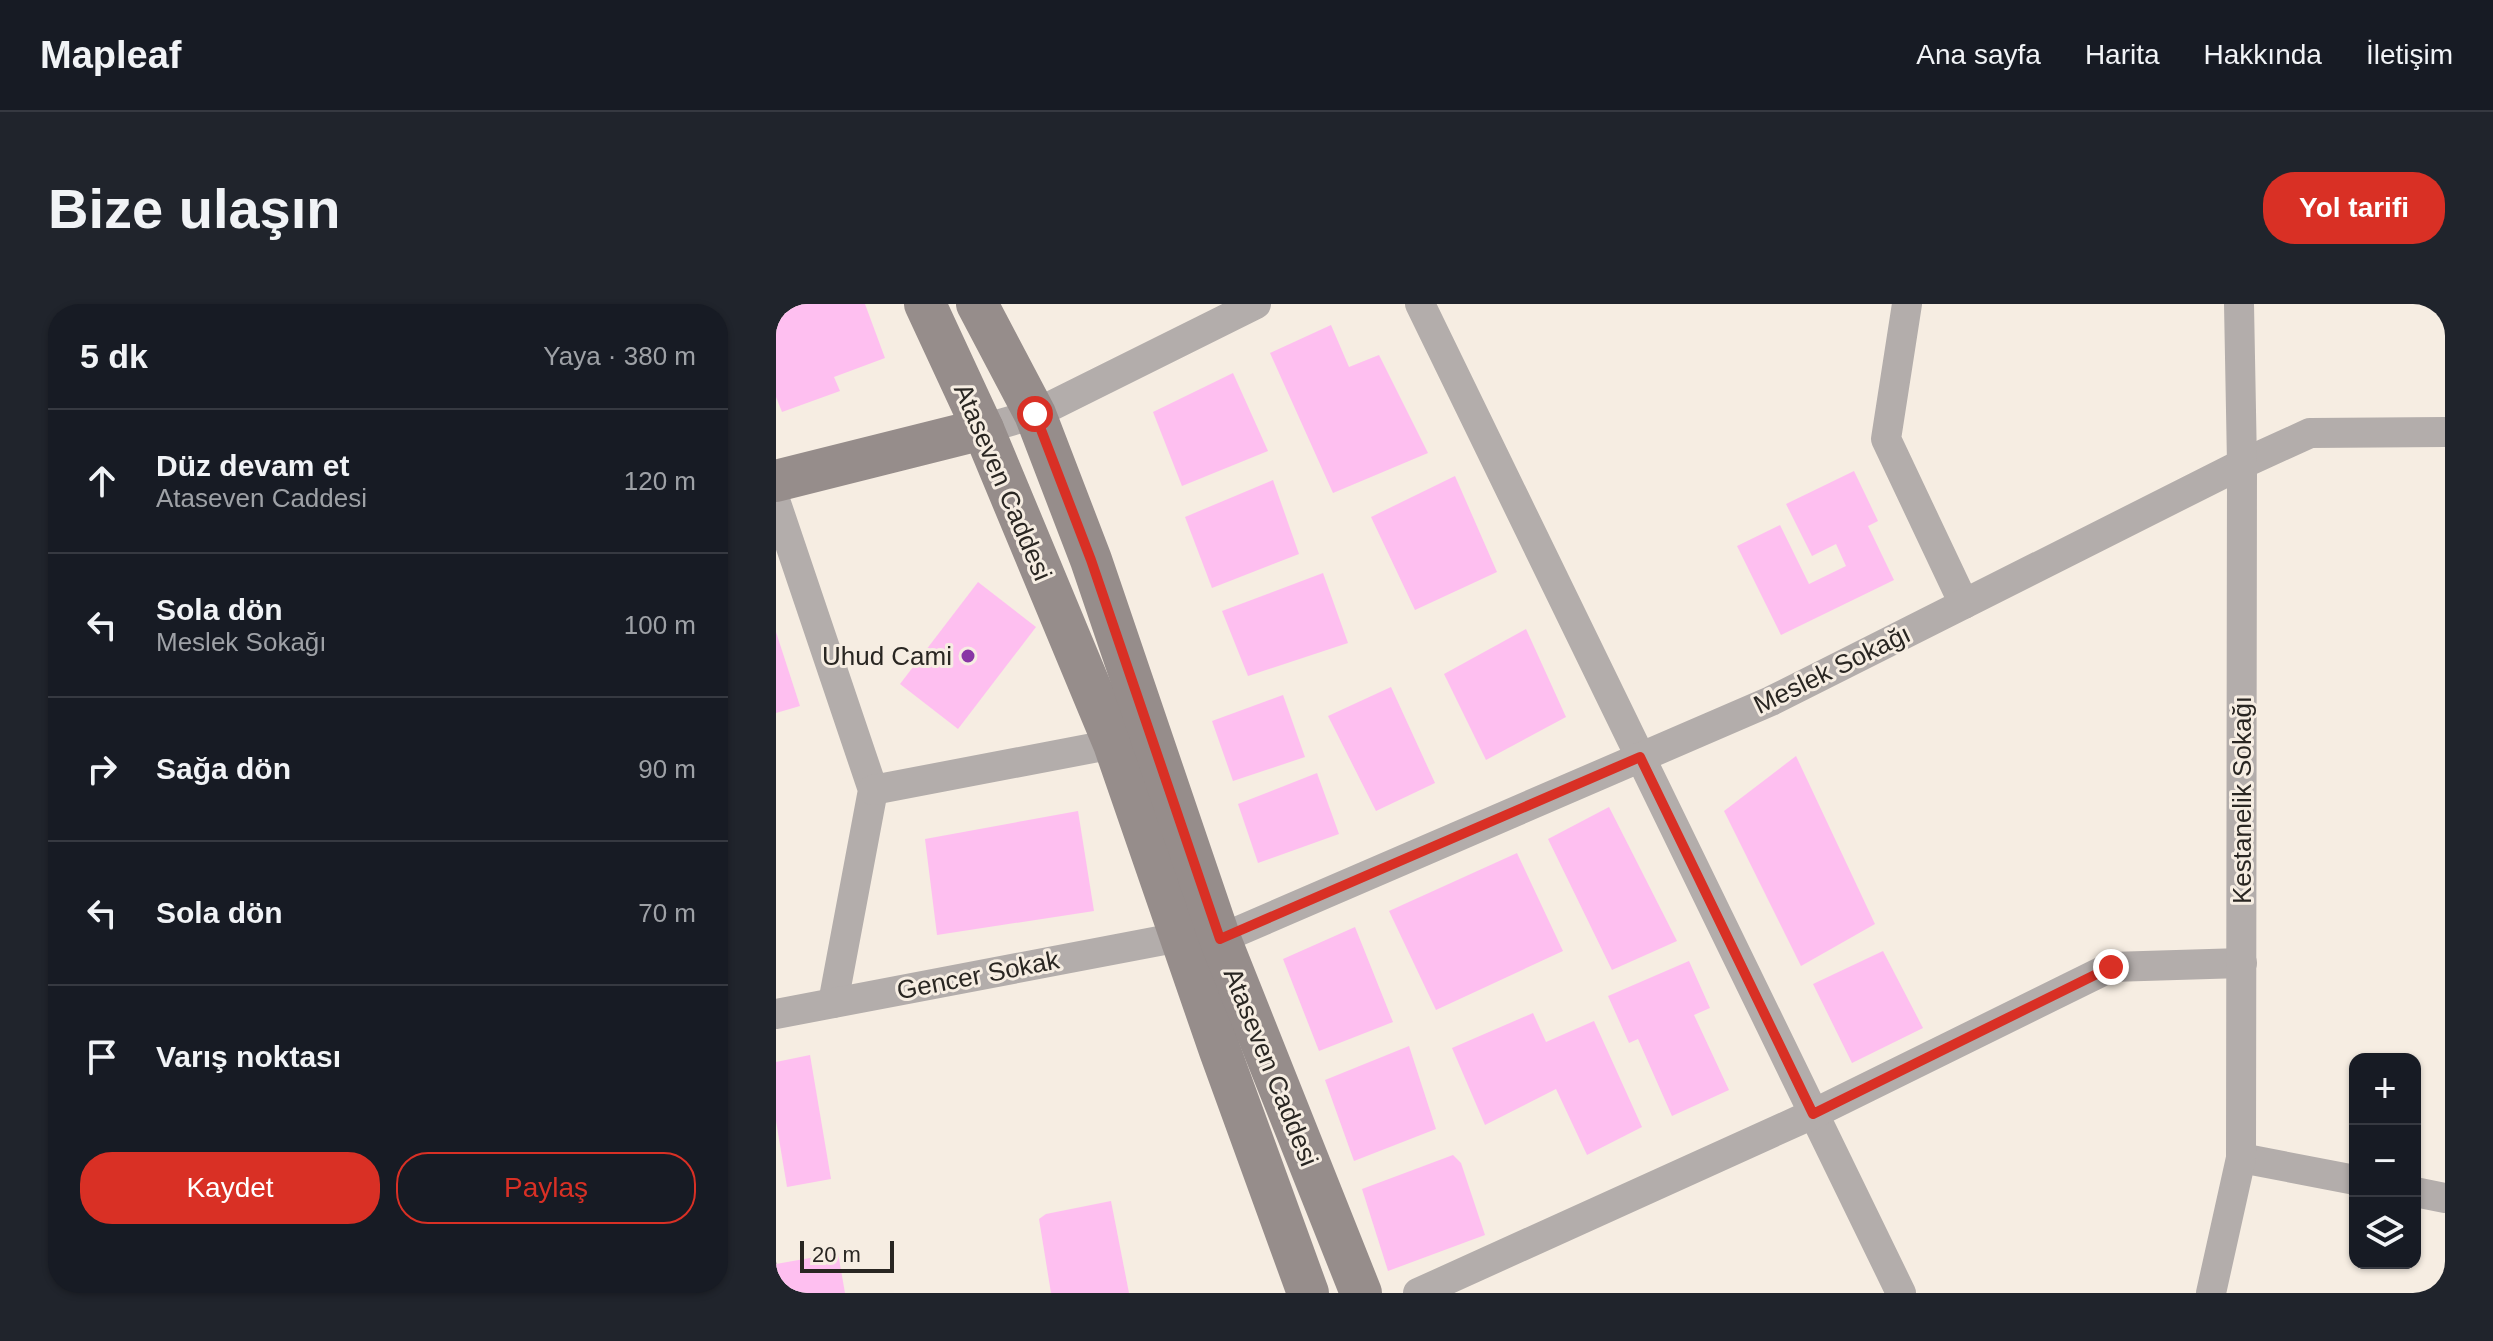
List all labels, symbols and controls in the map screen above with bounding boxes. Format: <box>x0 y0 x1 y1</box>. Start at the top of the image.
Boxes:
text: Mapleaf <box>40 34 181 76</box>
text: Ana sayfa <box>1916 39 2041 70</box>
text: Harita <box>2085 39 2160 70</box>
text: Hakkında <box>2204 39 2322 70</box>
text: İletişim <box>2366 39 2453 70</box>
button: Yol tarifi <box>2263 172 2445 244</box>
text: Bize ulaşın <box>48 177 341 240</box>
text: 5 dk <box>80 337 148 375</box>
text: Yaya · 380 m <box>543 341 696 371</box>
street label: Ataseven Caddesi <box>948 379 1058 585</box>
route start <box>1017 396 1053 432</box>
text: Düz devam et <box>156 449 349 482</box>
icon: ahead <box>80 459 124 503</box>
text: 120 m <box>624 466 696 496</box>
text: Ataseven Caddesi <box>156 483 367 513</box>
text: Sola dön <box>156 593 283 626</box>
icon: left <box>80 603 124 647</box>
text: 100 m <box>624 610 696 640</box>
street label: Meslek Sokağı <box>1749 618 1915 720</box>
text: Meslek Sokağı <box>156 627 327 657</box>
place label: Uhud Cami <box>822 641 952 671</box>
marker: Uhud Cami <box>959 647 977 665</box>
street label: Kestanelik Sokağı <box>2227 696 2257 904</box>
icon: right <box>80 747 124 791</box>
text: Sağa dön <box>156 752 291 785</box>
text: 90 m <box>638 754 696 784</box>
icon: left <box>80 891 124 935</box>
text: Sola dön <box>156 896 283 929</box>
text: 70 m <box>638 898 696 928</box>
street label: Gencer Sokak <box>894 944 1063 1005</box>
route end <box>2093 949 2129 985</box>
street label: Ataseven Caddesi <box>1218 964 1324 1170</box>
icon: arrive <box>80 1035 124 1079</box>
text: Varış noktası <box>156 1040 341 1073</box>
map controls <box>2349 1053 2421 1269</box>
button: + <box>2349 1053 2421 1125</box>
button: − <box>2349 1125 2421 1197</box>
button: Kaydet <box>80 1152 380 1224</box>
button: Paylaş <box>396 1152 696 1224</box>
button: layers <box>2349 1197 2421 1269</box>
scale bar <box>800 1237 894 1273</box>
text: 20 m <box>812 1242 861 1267</box>

